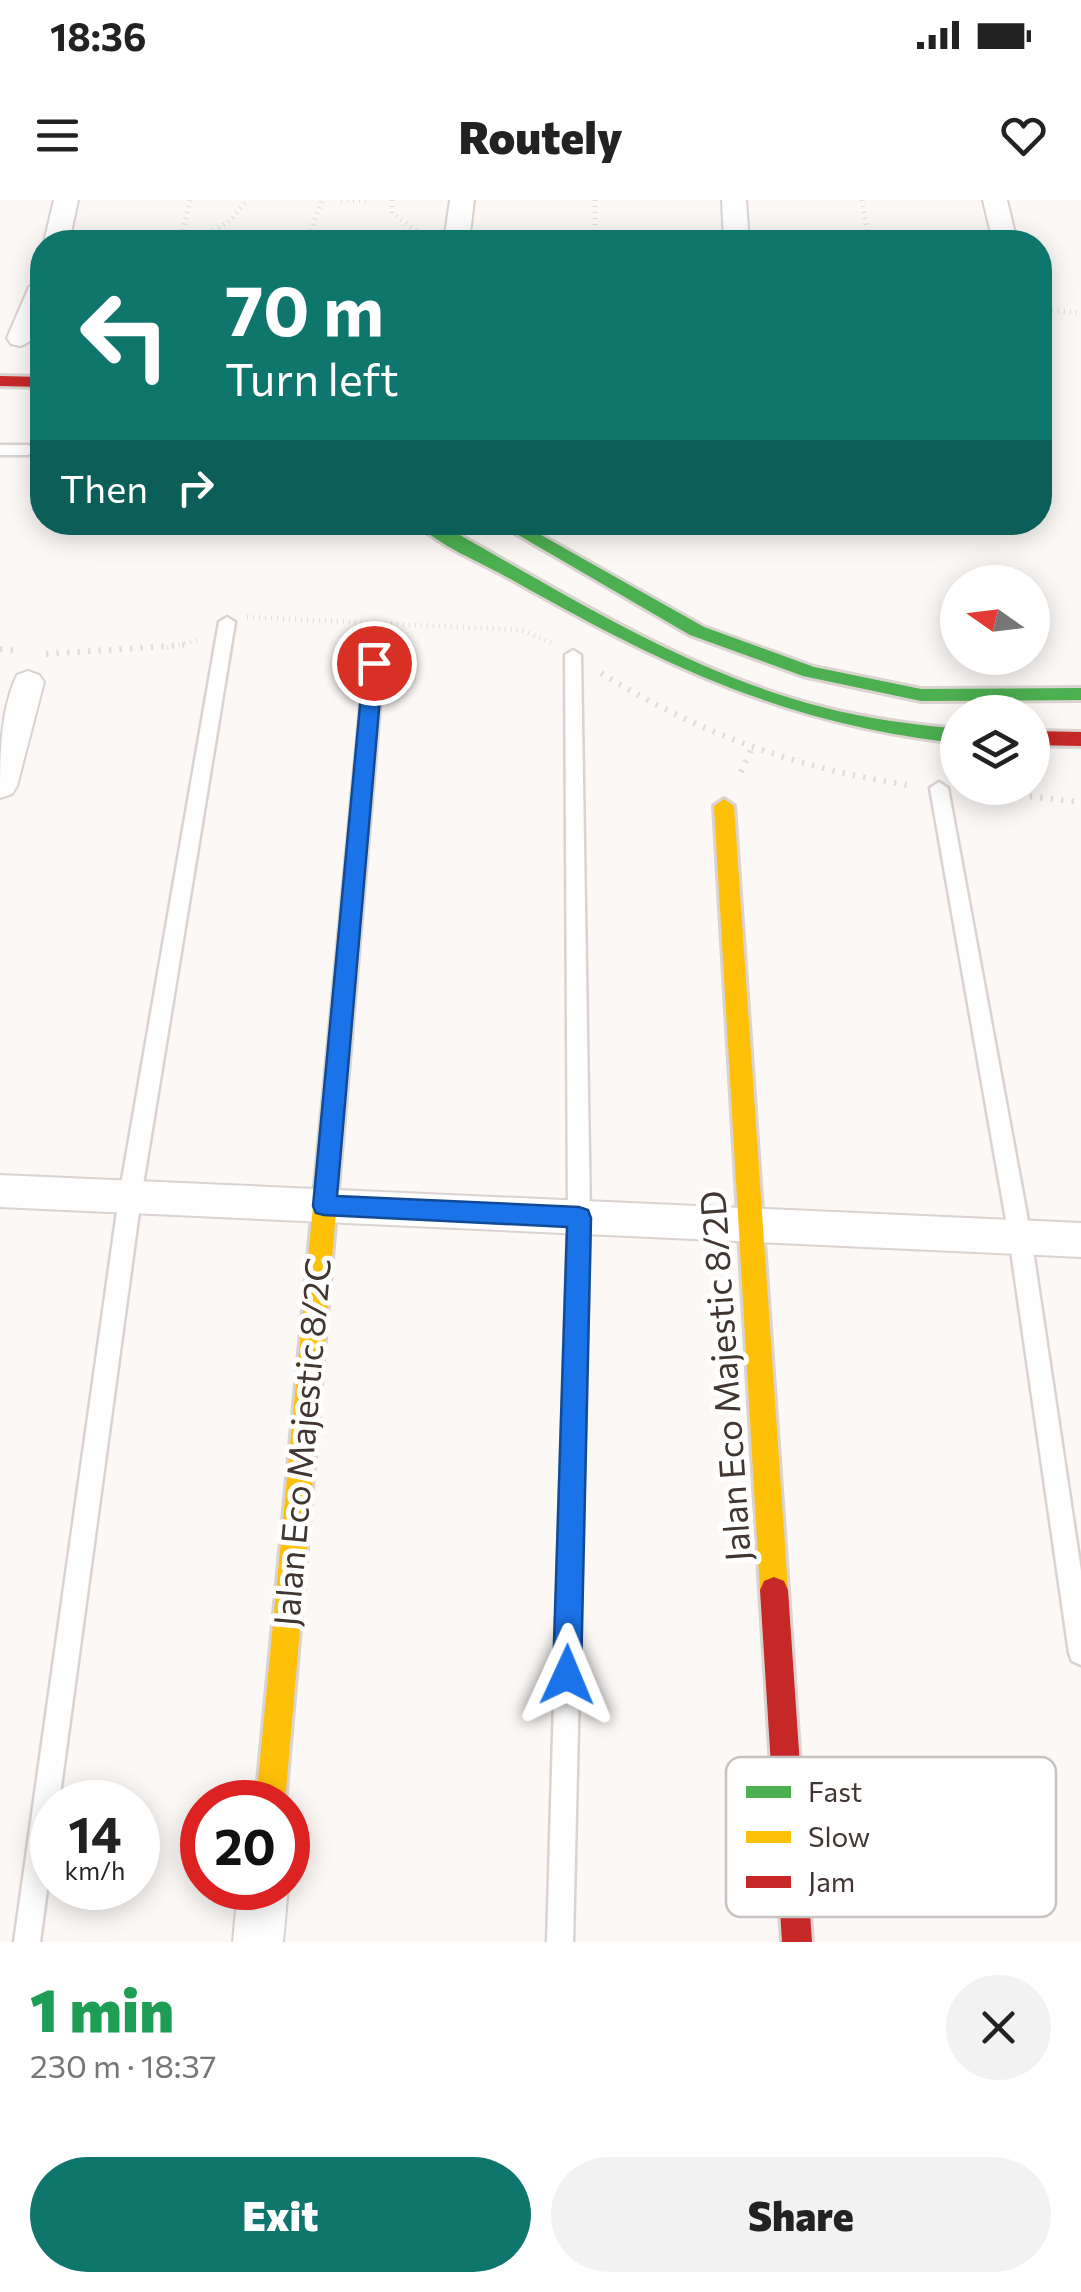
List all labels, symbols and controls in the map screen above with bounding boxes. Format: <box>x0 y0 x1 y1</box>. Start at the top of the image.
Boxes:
text: 18:36 <box>50 12 146 59</box>
icon: menu <box>30 108 85 163</box>
text: Routely <box>459 108 622 163</box>
icon: heart <box>996 108 1051 163</box>
text: 70 m <box>225 265 384 350</box>
icon: left <box>60 270 190 400</box>
text: Turn left <box>225 350 399 405</box>
icon: right <box>168 460 223 515</box>
text: Then <box>60 464 148 511</box>
north arrow <box>940 565 1050 675</box>
map controls <box>940 565 1050 805</box>
pin <box>332 621 417 706</box>
icon: arrive <box>347 636 402 691</box>
button: layers <box>940 695 1050 805</box>
street label: Jalan Eco Majestic 8/2D <box>689 1189 758 1563</box>
street label: Jalan Eco Majestic 8/2C <box>263 1256 338 1628</box>
position arrow <box>515 1623 619 1727</box>
legend <box>726 1757 1056 1917</box>
text: Fast <box>808 1774 862 1808</box>
speed limit sign: 20 <box>180 1780 310 1910</box>
text: 14 <box>68 1802 122 1863</box>
text: Slow <box>808 1819 870 1853</box>
text: km/h <box>65 1855 125 1885</box>
text: Jam <box>808 1864 855 1898</box>
text: 1 min <box>30 1971 174 2044</box>
button: close <box>946 1975 1051 2080</box>
text: 230 m · 18:37 <box>30 2045 216 2085</box>
button: Exit <box>30 2157 531 2272</box>
button: Share <box>551 2157 1051 2272</box>

